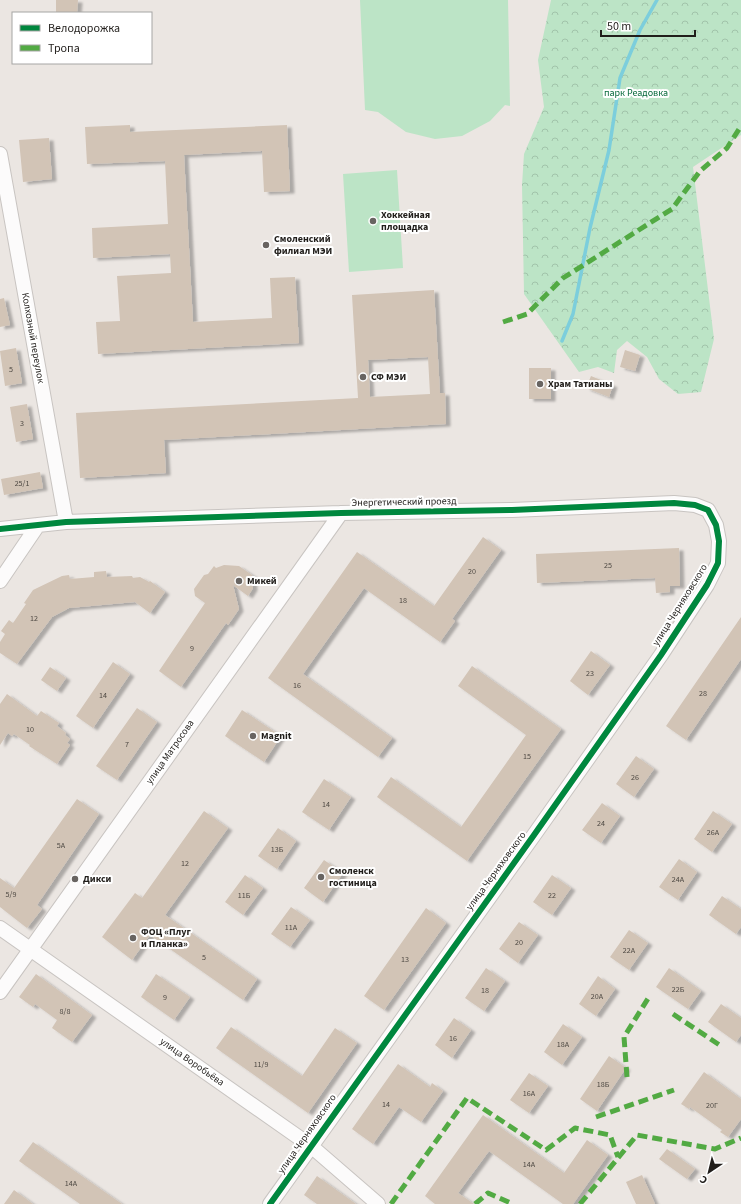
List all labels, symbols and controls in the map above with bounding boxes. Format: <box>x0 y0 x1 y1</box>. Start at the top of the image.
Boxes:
legend <box>12 12 152 64</box>
scale bar <box>601 12 695 38</box>
text: 50 m <box>607 18 631 35</box>
text: Велодорожка <box>48 20 120 37</box>
text: Тропа <box>48 40 80 57</box>
park label: парк Реадовка <box>604 86 668 100</box>
place label: Хоккейная площадка <box>381 208 430 234</box>
marker: Хоккейная площадка <box>368 216 378 226</box>
place label: Смоленский филиал МЭИ <box>274 232 332 258</box>
marker: Смоленский филиал МЭИ <box>261 240 271 250</box>
street label: Колхозный переулок <box>18 292 48 384</box>
house number: 5 <box>9 364 13 375</box>
place label: СФ МЭИ <box>371 370 406 384</box>
marker: СФ МЭИ <box>358 372 368 382</box>
place label: Храм Татианы <box>548 377 612 391</box>
marker: Храм Татианы <box>535 379 545 389</box>
house number: 3 <box>20 418 24 429</box>
house number: 25/1 <box>15 478 29 489</box>
street label: Энергетический проезд <box>351 494 457 510</box>
house number: 25 <box>604 560 612 571</box>
street label: улица Черняховского <box>649 561 711 649</box>
house number: 20 <box>468 566 476 577</box>
place label: Микей <box>247 574 277 588</box>
marker: Микей <box>234 576 244 586</box>
house number: 18 <box>399 595 407 606</box>
house number: 12 <box>30 613 38 624</box>
house number: 9 <box>190 643 194 654</box>
house number: 23 <box>586 668 594 679</box>
house number: 16 <box>293 680 301 691</box>
house number: 28 <box>699 688 707 699</box>
house number: 14 <box>99 690 107 701</box>
street label: улица Матросова <box>143 717 197 787</box>
house number: 10 <box>26 724 34 735</box>
place label: Magnit <box>261 729 292 743</box>
marker: Magnit <box>248 731 258 741</box>
house number: 7 <box>125 739 129 750</box>
house number: 15 <box>523 751 531 762</box>
house number: 26 <box>631 772 639 783</box>
house number: 14 <box>322 799 330 810</box>
house number: 24 <box>597 818 605 829</box>
house number: 26А <box>707 827 720 838</box>
street label: улица Черняховского <box>463 829 529 913</box>
house number: 5А <box>57 840 66 851</box>
house number: 13Б <box>271 844 284 855</box>
house number: 12 <box>181 858 189 869</box>
place label: Смоленск гостиница <box>329 864 377 890</box>
place label: Дикси <box>83 872 112 886</box>
marker: Смоленск гостиница <box>316 872 326 882</box>
marker: Дикси <box>70 874 80 884</box>
house number: 24А <box>672 874 685 885</box>
house number: 5/9 <box>6 889 16 900</box>
house number: 11Б <box>238 890 251 901</box>
house number: 22 <box>548 890 556 901</box>
house number: 11А <box>285 922 298 933</box>
place label: ФОЦ «Плуг и Планка» <box>141 925 192 951</box>
marker: ФОЦ «Плуг и Планка» <box>128 933 138 943</box>
house number: 20 <box>515 937 523 948</box>
house number: 22А <box>623 945 636 956</box>
house number: 5 <box>202 952 206 963</box>
house number: 13 <box>401 954 409 965</box>
house number: 22Б <box>672 984 685 995</box>
house number: 18 <box>481 985 489 996</box>
house number: 20А <box>591 991 604 1002</box>
house number: 9 <box>163 992 167 1003</box>
house number: 8/8 <box>60 1006 70 1017</box>
house number: 16 <box>449 1033 457 1044</box>
street label: улица Воробьёва <box>157 1034 227 1090</box>
house number: 18А <box>557 1039 570 1050</box>
house number: 11/9 <box>254 1059 268 1070</box>
house number: 18Б <box>597 1079 610 1090</box>
house number: 16А <box>523 1088 536 1099</box>
street label: улица Черняховского <box>274 1091 340 1177</box>
house number: 14 <box>382 1099 390 1110</box>
house number: 20Г <box>706 1100 718 1111</box>
north arrow <box>689 1152 729 1192</box>
house number: 14А <box>523 1159 536 1170</box>
text: С <box>696 1171 710 1188</box>
house number: 14А <box>65 1178 78 1189</box>

